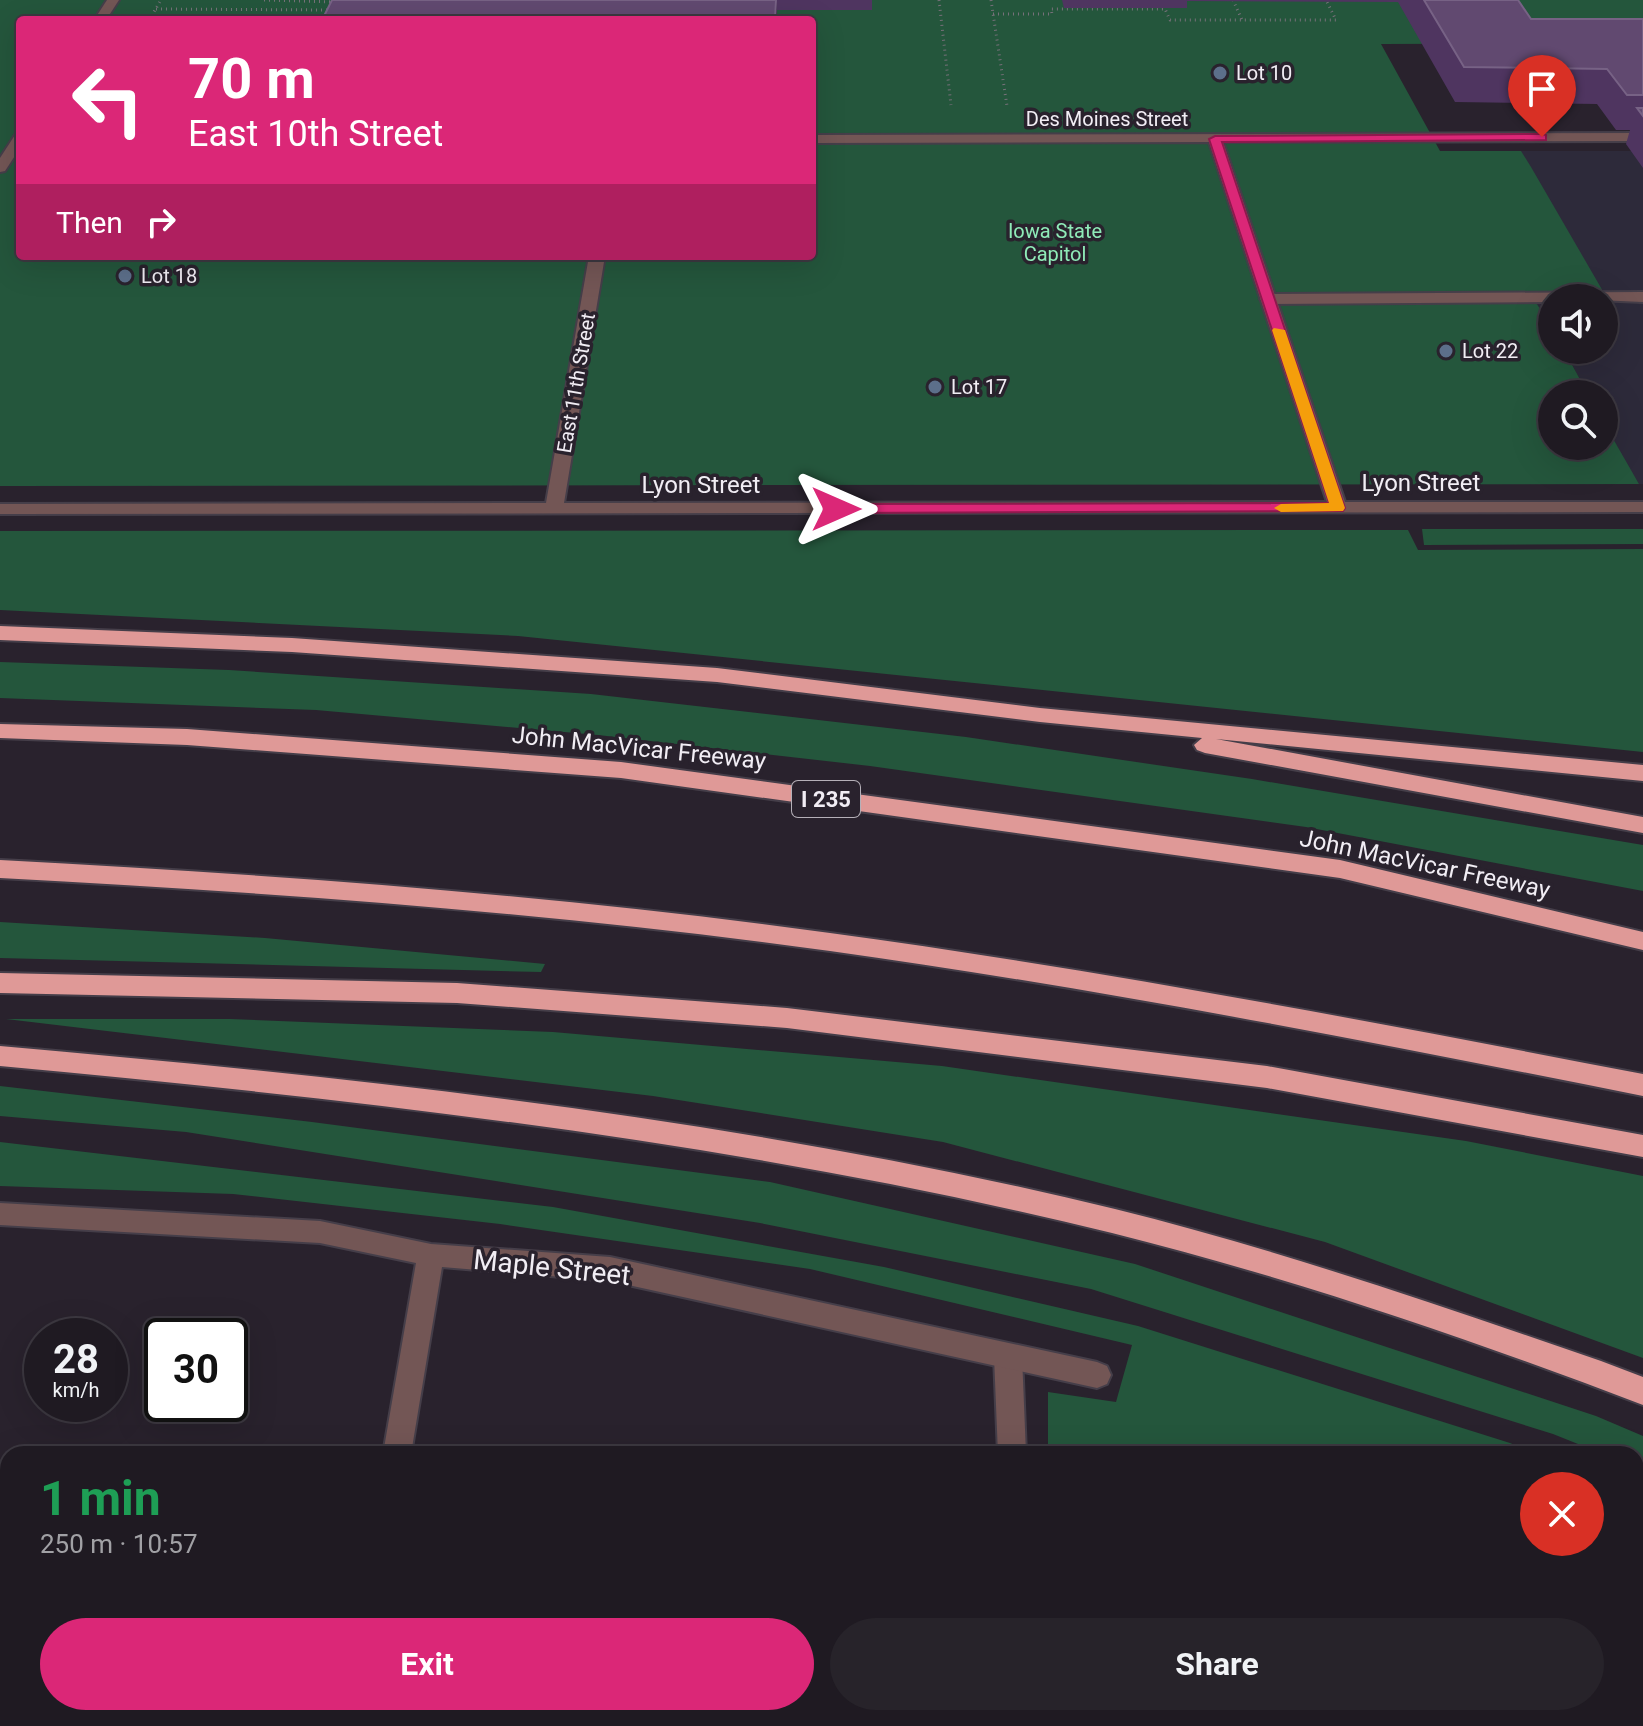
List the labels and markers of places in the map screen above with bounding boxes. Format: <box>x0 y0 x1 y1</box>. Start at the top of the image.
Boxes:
pin <box>1508 55 1576 137</box>
place label: Lot 10 <box>1236 61 1292 85</box>
marker: Lot 10 <box>1211 64 1229 82</box>
place label: Lot 18 <box>141 264 197 288</box>
marker: Lot 18 <box>116 267 134 285</box>
place label: Lot 22 <box>1462 339 1518 363</box>
marker: Lot 22 <box>1437 342 1455 360</box>
place label: Lot 17 <box>951 375 1007 399</box>
marker: Lot 17 <box>926 378 944 396</box>

